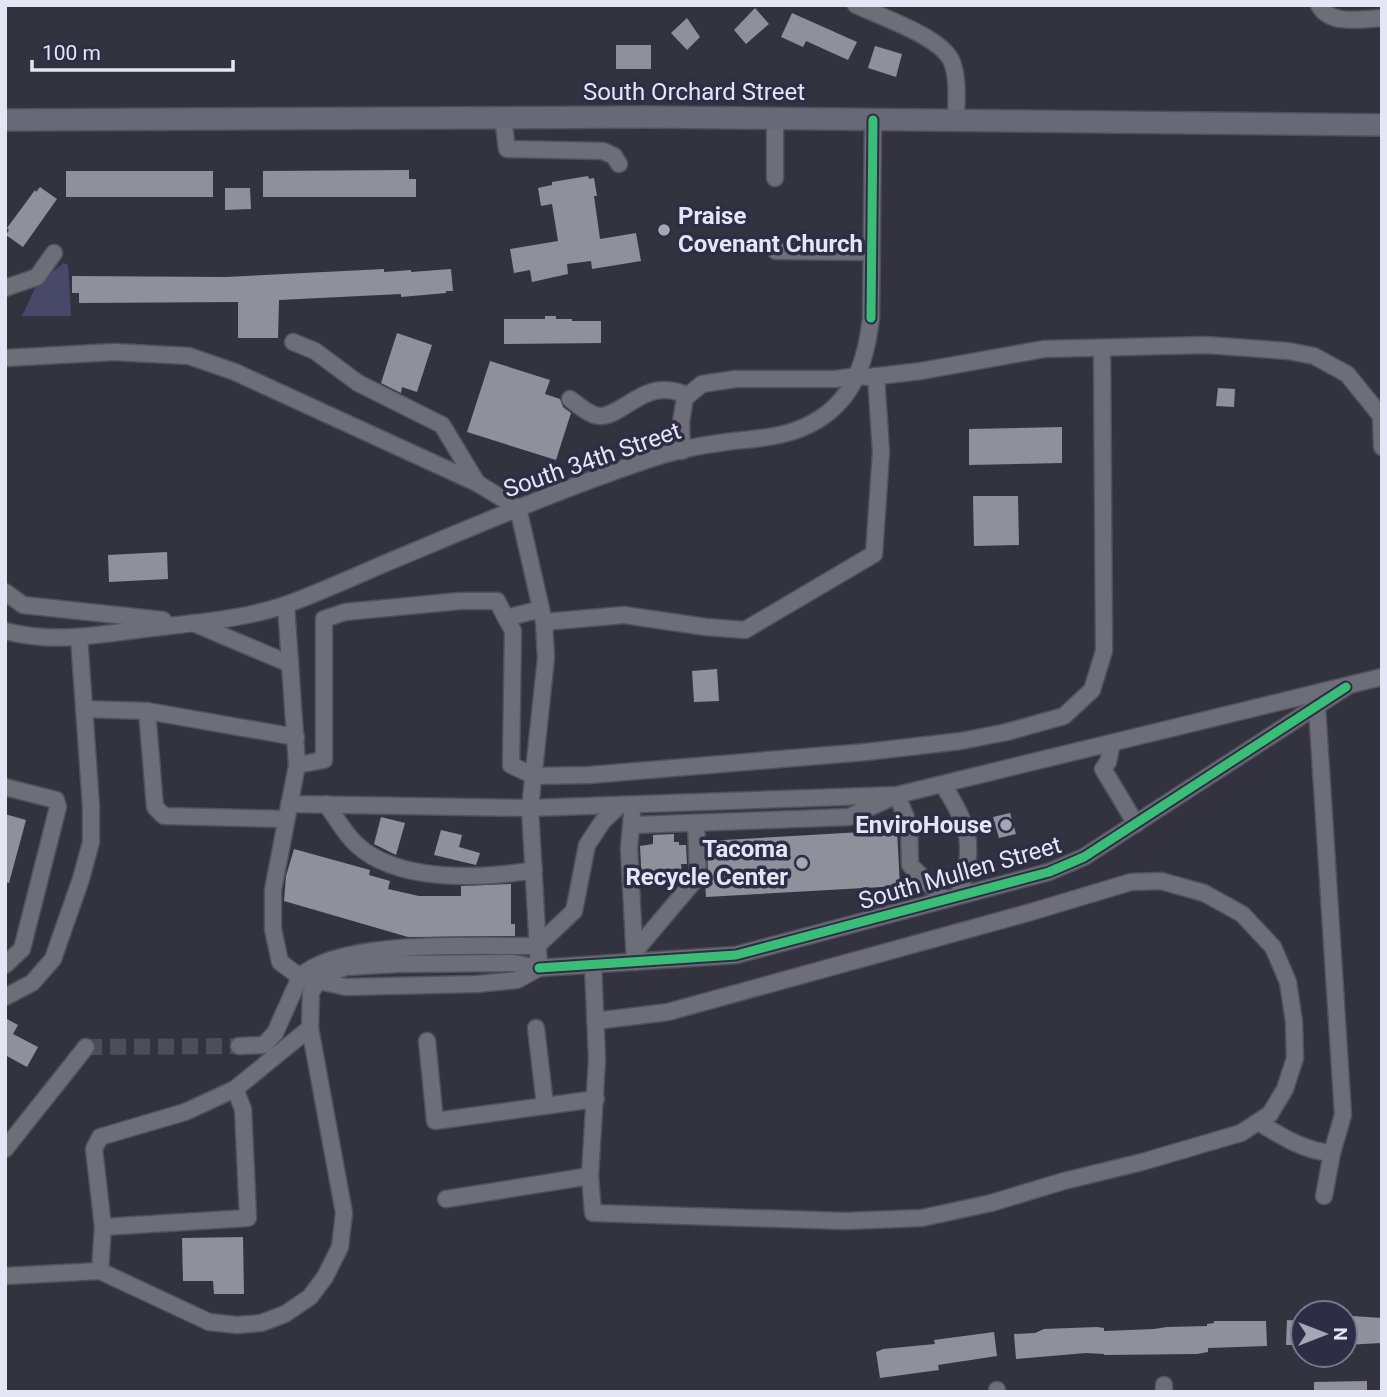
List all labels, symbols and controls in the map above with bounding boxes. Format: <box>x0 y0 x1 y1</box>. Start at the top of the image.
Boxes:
scale bar <box>32 28 233 72</box>
text: 100 m <box>42 41 101 65</box>
street label: South Orchard Street <box>583 78 805 106</box>
place label: Praise Covenant Church <box>678 202 863 258</box>
marker: Praise Covenant Church <box>656 222 672 238</box>
street label: South 34th Street <box>500 417 684 503</box>
place label: EnviroHouse <box>855 811 992 839</box>
marker: EnviroHouse <box>998 817 1014 833</box>
street label: South Mullen Street <box>856 831 1065 915</box>
place label: Tacoma Recycle Center <box>625 835 788 891</box>
marker: Tacoma Recycle Center <box>794 855 810 871</box>
north arrow <box>1289 1299 1359 1369</box>
text: N <box>1329 1327 1352 1341</box>

